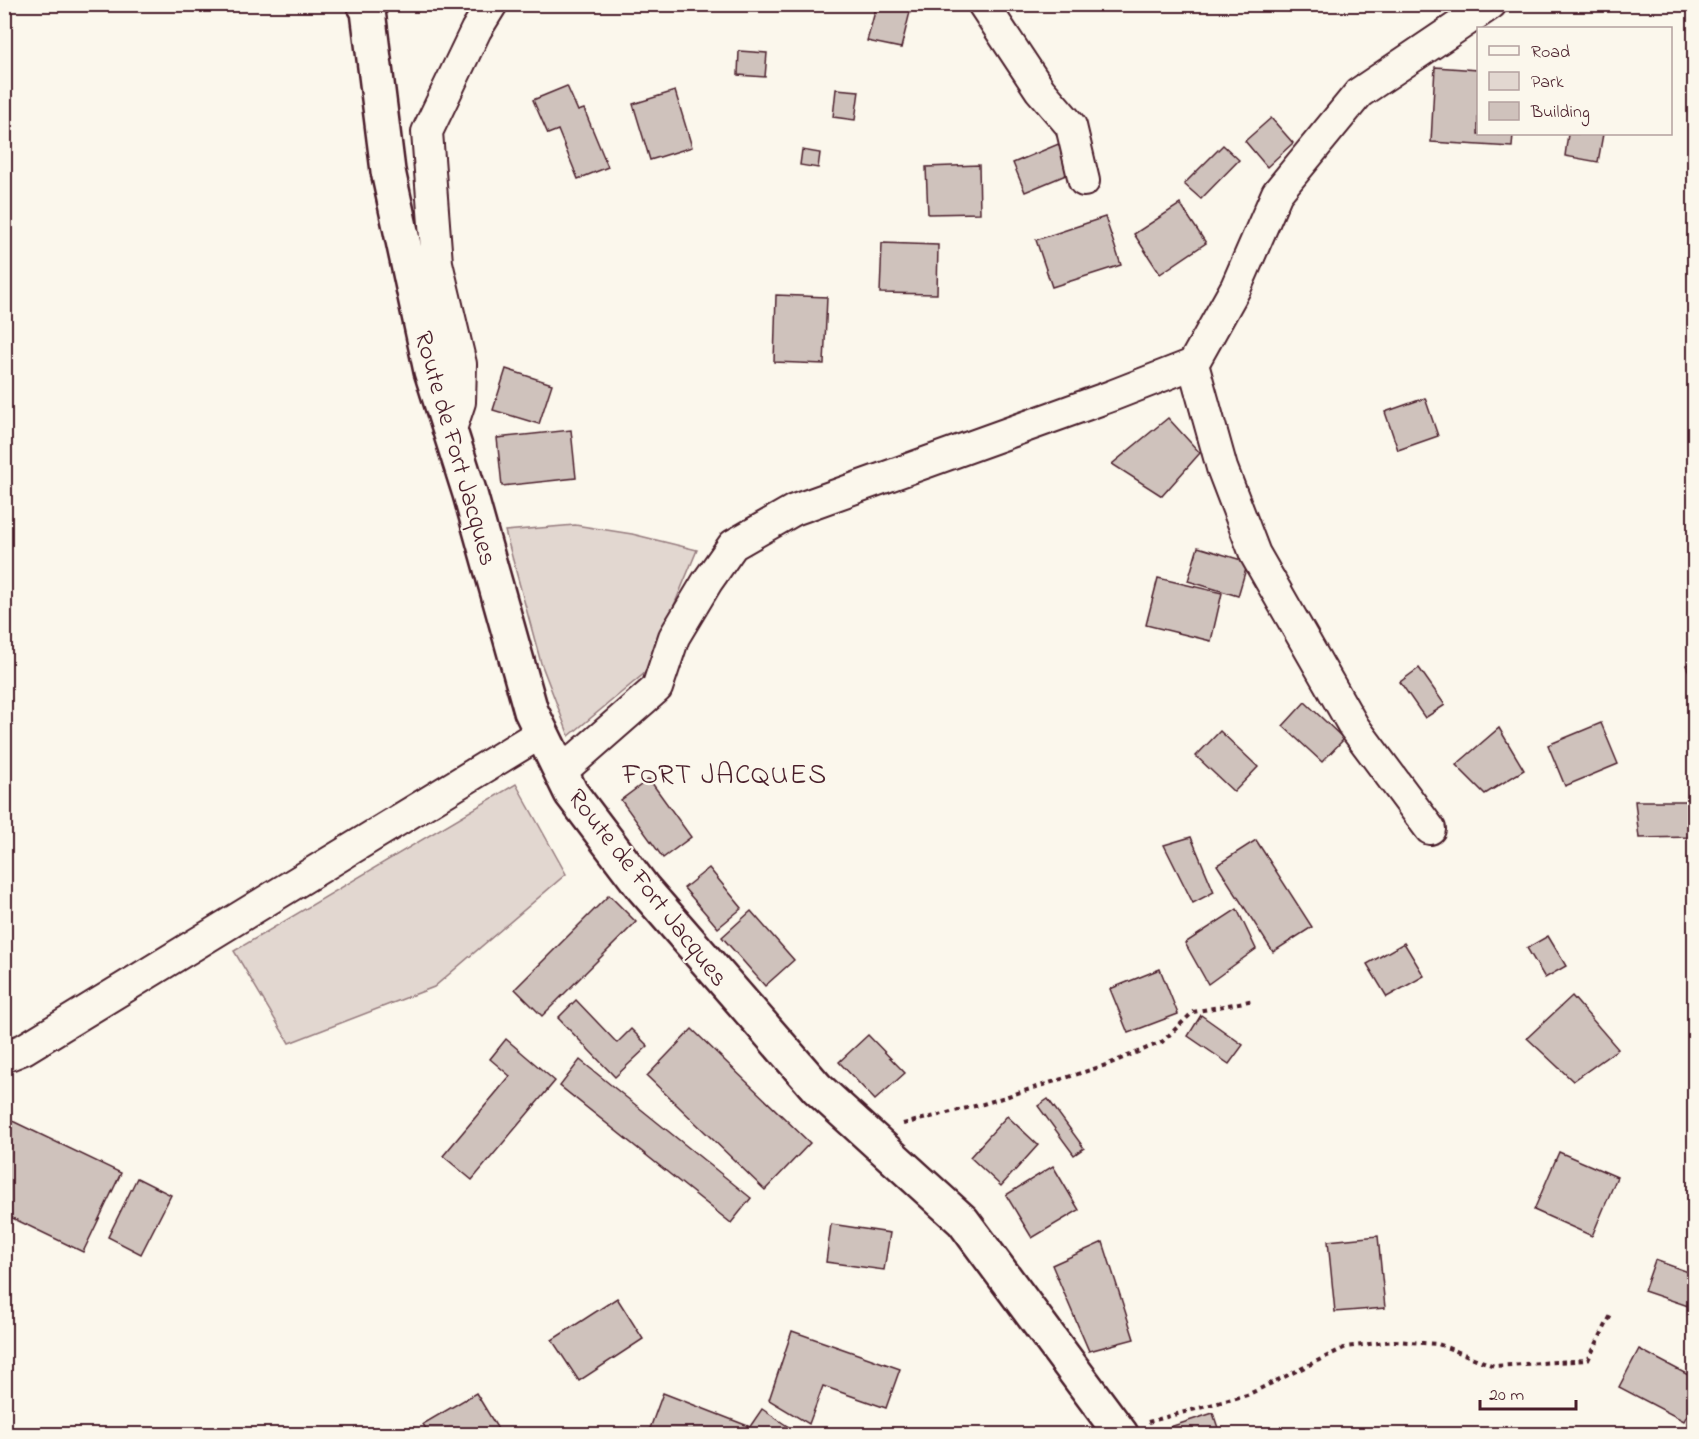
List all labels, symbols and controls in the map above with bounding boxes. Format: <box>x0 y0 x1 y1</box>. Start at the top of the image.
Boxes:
legend <box>1477 27 1672 135</box>
text: Road <box>1531 40 1570 66</box>
text: Park <box>1531 70 1564 96</box>
text: Building <box>1530 100 1590 127</box>
street label: Route de Fort Jacques <box>402 327 506 571</box>
district label: FORT JACQUES <box>621 756 828 797</box>
street label: Route de Fort Jacques <box>557 782 736 996</box>
scale bar <box>1480 1373 1576 1411</box>
text: 20 m <box>1489 1383 1524 1409</box>

